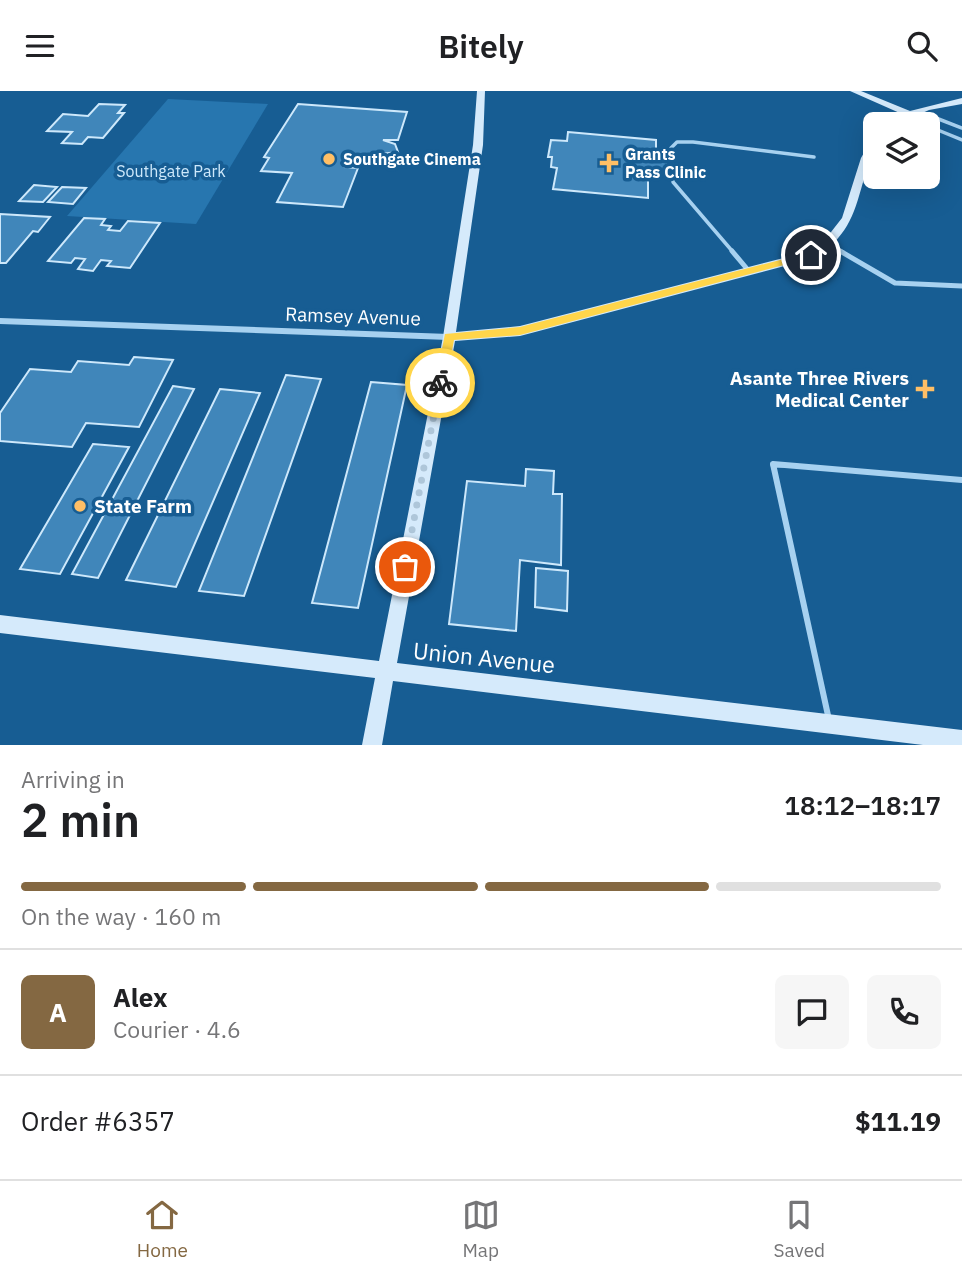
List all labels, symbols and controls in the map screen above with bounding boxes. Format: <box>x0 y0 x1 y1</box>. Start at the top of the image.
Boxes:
text: Bitely <box>438 25 524 67</box>
icon: menu <box>21 27 59 65</box>
icon: search <box>903 27 941 65</box>
map controls <box>863 112 940 189</box>
button: layers <box>863 112 940 189</box>
place label: Grants Pass Clinic <box>625 144 706 182</box>
place label: Southgate Cinema <box>343 149 481 169</box>
marker: Southgate Cinema <box>321 151 337 167</box>
marker: Grants Pass Clinic <box>599 153 619 173</box>
park label: Southgate Park <box>116 161 226 181</box>
pin <box>781 225 841 285</box>
icon: home <box>792 236 830 274</box>
street label: Ramsey Avenue <box>285 302 421 330</box>
courier <box>405 348 475 418</box>
icon: bike <box>421 364 459 402</box>
place label: Asante Three Rivers Medical Center <box>730 366 909 412</box>
marker: Asante Three Rivers Medical Center <box>915 379 935 399</box>
place label: State Farm <box>94 494 192 518</box>
marker: State Farm <box>72 498 88 514</box>
pin <box>375 537 435 597</box>
icon: bag <box>386 548 424 586</box>
street label: Union Avenue <box>412 635 556 679</box>
text: Arriving in <box>21 764 125 794</box>
text: 18:12–18:17 <box>784 788 941 822</box>
text: 2 min <box>21 790 140 850</box>
text: On the way · 160 m <box>21 901 221 931</box>
button: chat <box>775 975 849 1049</box>
button: phone <box>867 975 941 1049</box>
text: Alex <box>113 980 167 1014</box>
text: A <box>49 995 67 1029</box>
text: Courier · 4.6 <box>113 1014 241 1044</box>
text: Order #6357 <box>21 1104 175 1138</box>
text: $11.19 <box>855 1104 941 1138</box>
tab: Home <box>137 1196 188 1262</box>
tab: Map <box>462 1196 500 1262</box>
tab: Saved <box>773 1196 825 1262</box>

